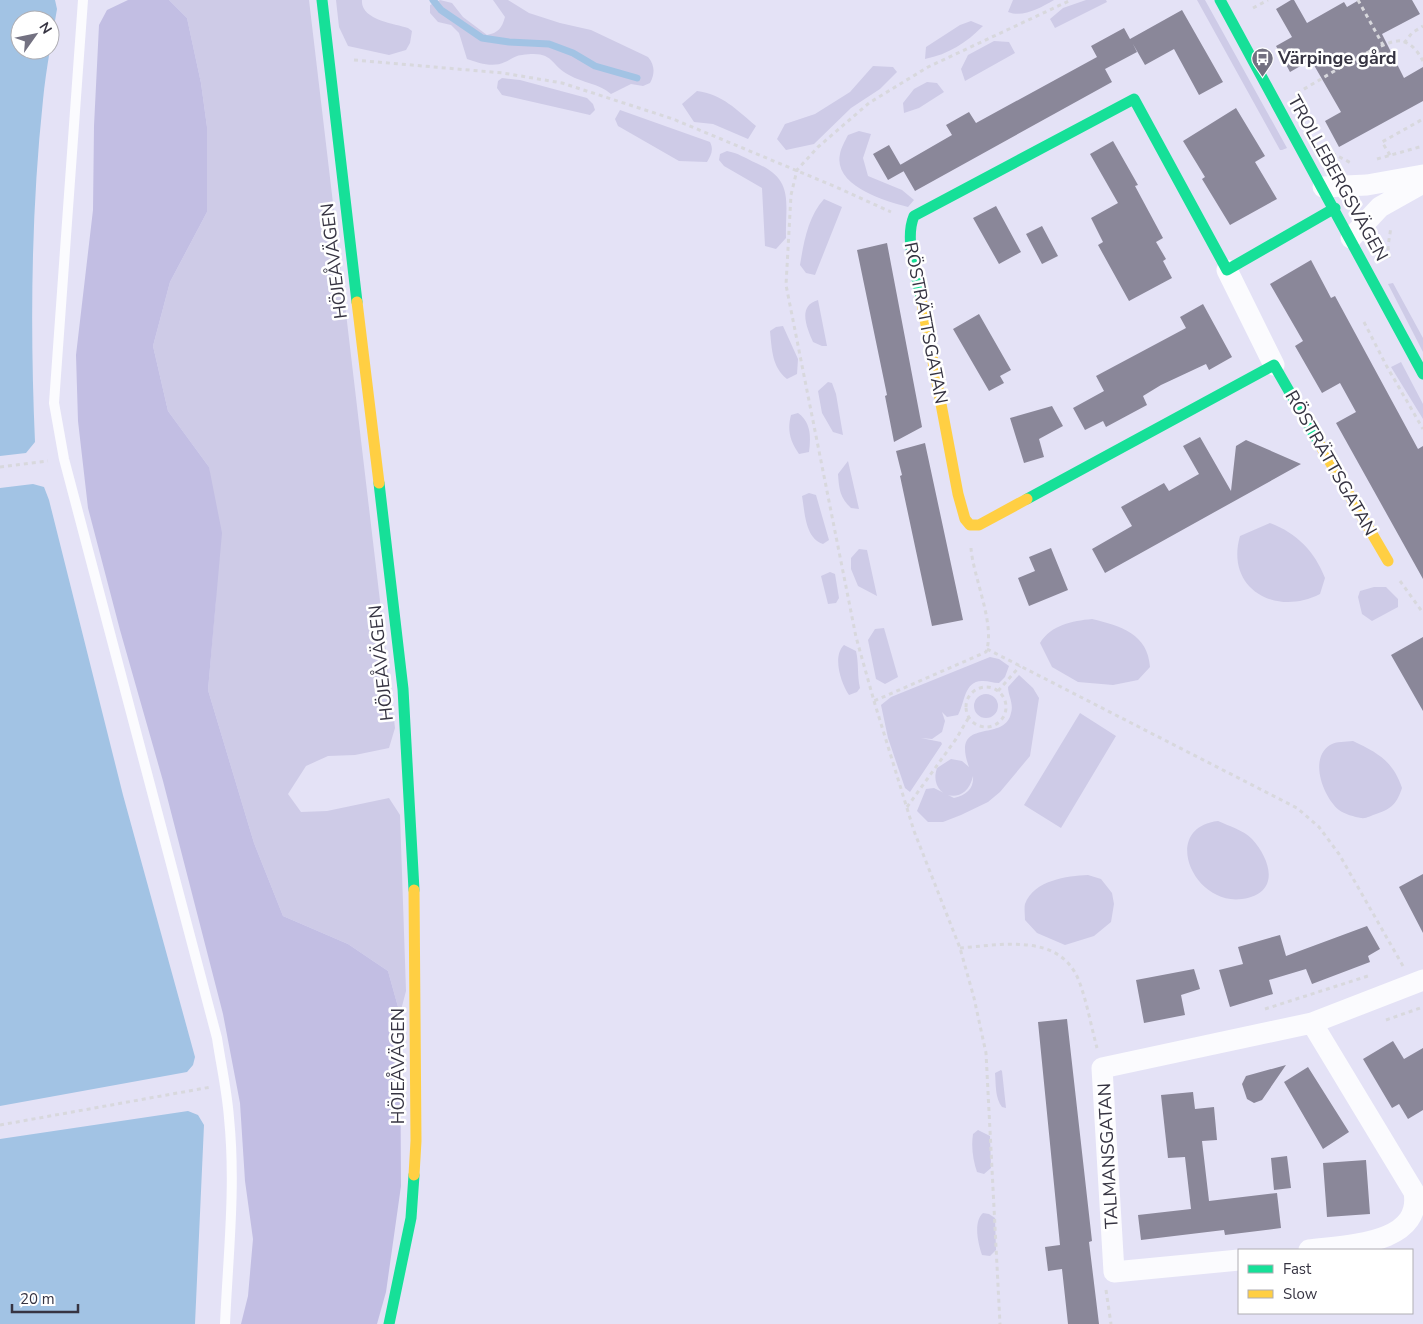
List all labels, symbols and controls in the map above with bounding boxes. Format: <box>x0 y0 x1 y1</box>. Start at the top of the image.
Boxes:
north arrow <box>10 10 60 60</box>
text: N <box>35 19 56 38</box>
bus stop icon: Värpinge gård <box>1250 46 1274 77</box>
place label: Värpinge gård <box>1277 46 1397 70</box>
street label: TROLLEBERGSVÄGEN <box>1282 91 1394 265</box>
street label: HÖJEÅVÄGEN <box>315 202 353 320</box>
street label: RÖSTRÄTTSGATAN <box>899 240 953 406</box>
street label: RÖSTRÄTTSGATAN <box>1280 386 1382 540</box>
street label: HÖJEÅVÄGEN <box>363 604 399 722</box>
street label: HÖJEÅVÄGEN <box>386 1008 410 1124</box>
street label: TALMANSGATAN <box>1092 1082 1124 1230</box>
legend <box>1238 1249 1413 1314</box>
text: Fast <box>1283 1259 1312 1279</box>
scale bar <box>12 1282 79 1314</box>
text: Slow <box>1283 1284 1318 1304</box>
text: 20 m <box>20 1289 55 1309</box>

